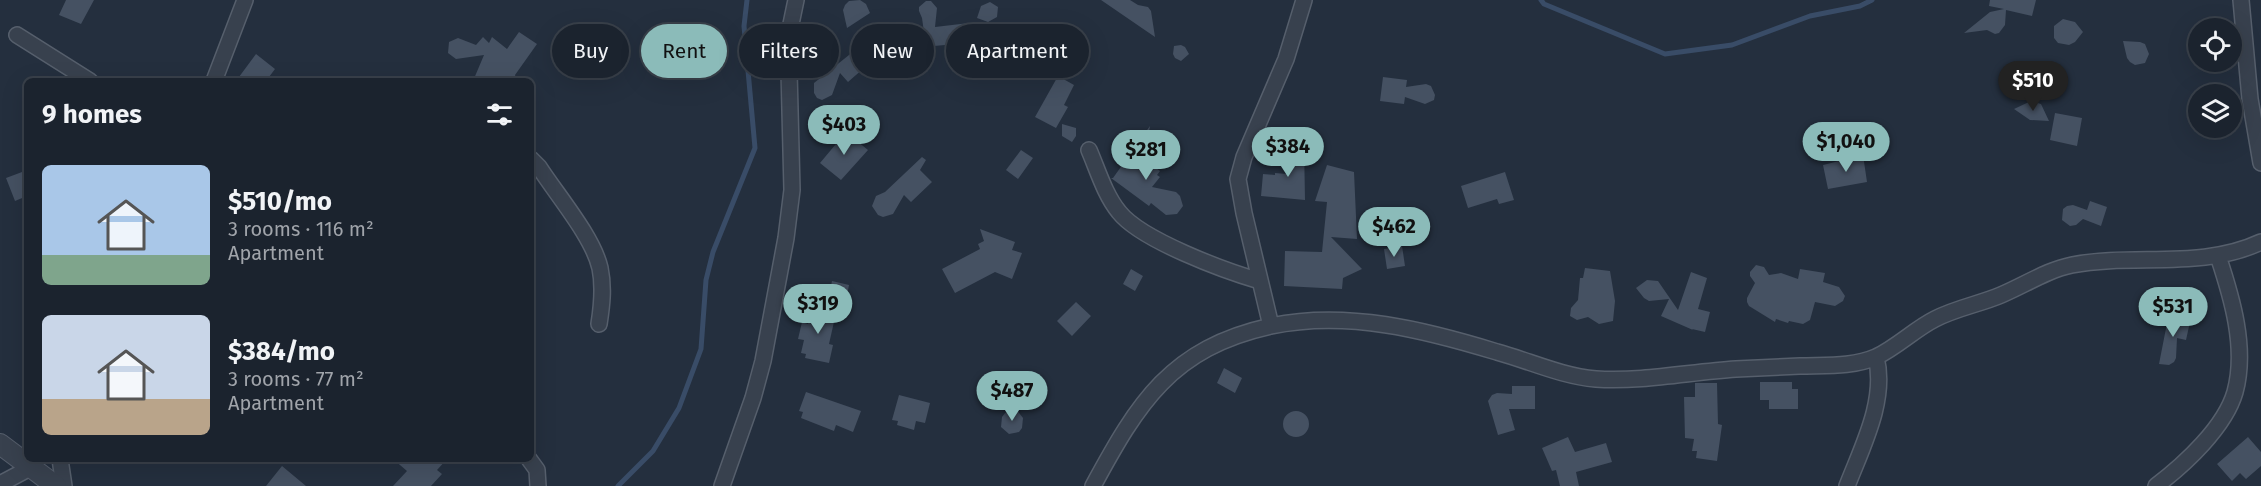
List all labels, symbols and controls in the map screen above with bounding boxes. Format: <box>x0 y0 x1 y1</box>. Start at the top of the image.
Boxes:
map controls <box>2188 18 2242 138</box>
button: locate <box>2188 18 2242 72</box>
chip: Buy <box>552 24 629 78</box>
chip: Rent <box>641 24 727 78</box>
chip: Filters <box>739 24 839 78</box>
chip: New <box>851 24 934 78</box>
chip: Apartment <box>946 24 1089 78</box>
pin: $510 <box>1997 61 2069 112</box>
text: $510 <box>2012 68 2054 92</box>
button: layers <box>2188 84 2242 138</box>
icon: filters <box>483 98 516 131</box>
text: 9 homes <box>42 99 142 130</box>
pin: $403 <box>808 105 880 156</box>
text: $403 <box>822 112 866 136</box>
pin: $1,040 <box>1797 122 1895 173</box>
pin: $384 <box>1252 127 1324 178</box>
text: $1,040 <box>1817 129 1875 153</box>
pin: $281 <box>1110 130 1182 181</box>
text: $384 <box>1266 134 1310 158</box>
text: $281 <box>1125 137 1167 161</box>
text: $510/mo <box>228 186 332 217</box>
icon: home <box>90 189 162 261</box>
pin: $462 <box>1358 207 1430 258</box>
text: $462 <box>1372 214 1416 238</box>
text: 3 rooms · 116 m² <box>228 217 374 241</box>
text: Apartment <box>228 241 324 265</box>
pin: $319 <box>782 284 854 335</box>
pin: $531 <box>2137 287 2209 338</box>
text: $319 <box>797 291 839 315</box>
text: $531 <box>2153 294 2193 318</box>
text: $384/mo <box>228 336 335 367</box>
icon: home <box>90 339 162 411</box>
text: 3 rooms · 77 m² <box>228 367 364 391</box>
pin: $487 <box>976 371 1048 422</box>
text: $487 <box>991 378 1033 402</box>
text: Apartment <box>228 391 324 415</box>

